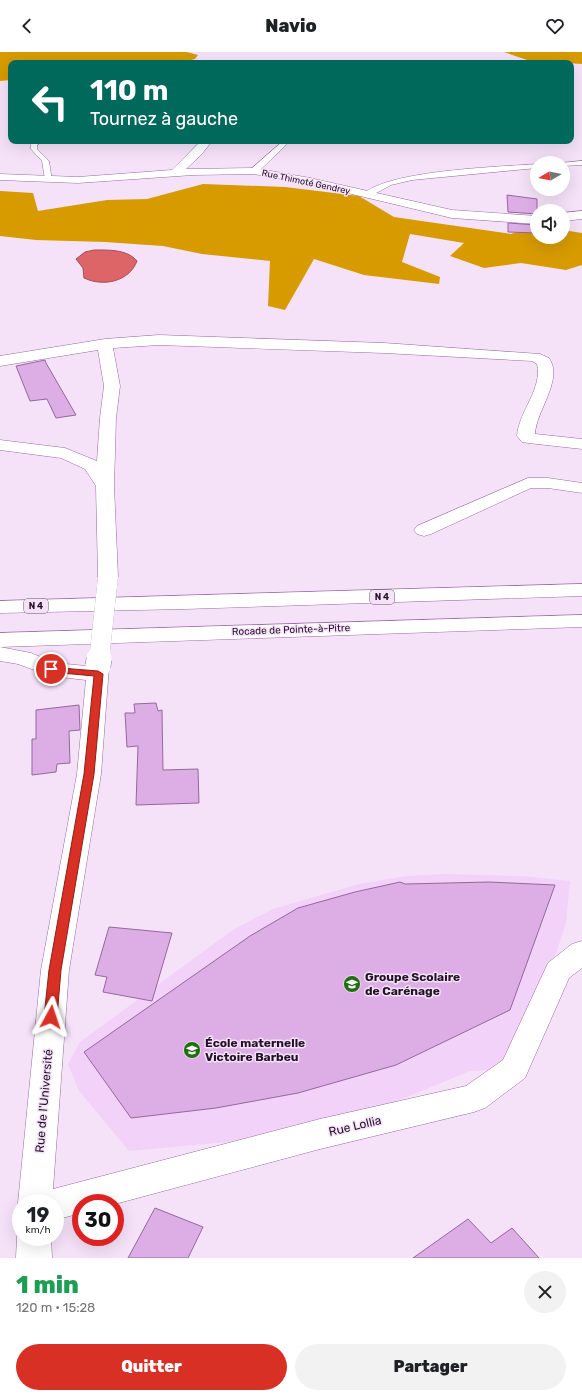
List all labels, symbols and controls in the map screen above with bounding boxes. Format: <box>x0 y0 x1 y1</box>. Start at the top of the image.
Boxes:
icon: back <box>16 15 38 37</box>
text: Navio <box>265 15 317 37</box>
icon: heart <box>544 15 566 37</box>
text: 110 m <box>90 74 168 107</box>
icon: left <box>24 76 76 128</box>
text: Tournez à gauche <box>90 108 238 130</box>
north arrow <box>530 156 570 196</box>
map controls <box>530 156 570 244</box>
street label: Rue Thimoté Gendrey <box>261 168 351 196</box>
button: sound <box>530 204 570 244</box>
road number: N 4 <box>370 590 394 604</box>
road number: N 4 <box>24 599 48 613</box>
street label: Rocade de Pointe-à-Pitre <box>232 622 351 638</box>
pin <box>34 652 68 686</box>
icon: arrive <box>40 658 62 680</box>
place label: Groupe Scolaire de Carénage <box>365 970 460 998</box>
school or university icon: Groupe Scolaire de Carénage <box>342 974 362 994</box>
position arrow <box>30 996 72 1038</box>
place label: École maternelle Victoire Barbeu <box>205 1036 305 1064</box>
school or university icon: École maternelle Victoire Barbeu <box>182 1040 202 1060</box>
street label: Rue de l'Université <box>33 1048 56 1153</box>
street label: Rue Lollia <box>327 1113 383 1139</box>
speed limit sign: 30 <box>72 1194 124 1246</box>
text: 19 <box>27 1203 49 1227</box>
text: km/h <box>26 1224 50 1236</box>
text: 1 min <box>16 1271 79 1299</box>
button: close <box>524 1271 566 1313</box>
text: 120 m · 15:28 <box>16 1300 95 1315</box>
button: Quitter <box>16 1344 287 1390</box>
button: Partager <box>295 1344 566 1390</box>

